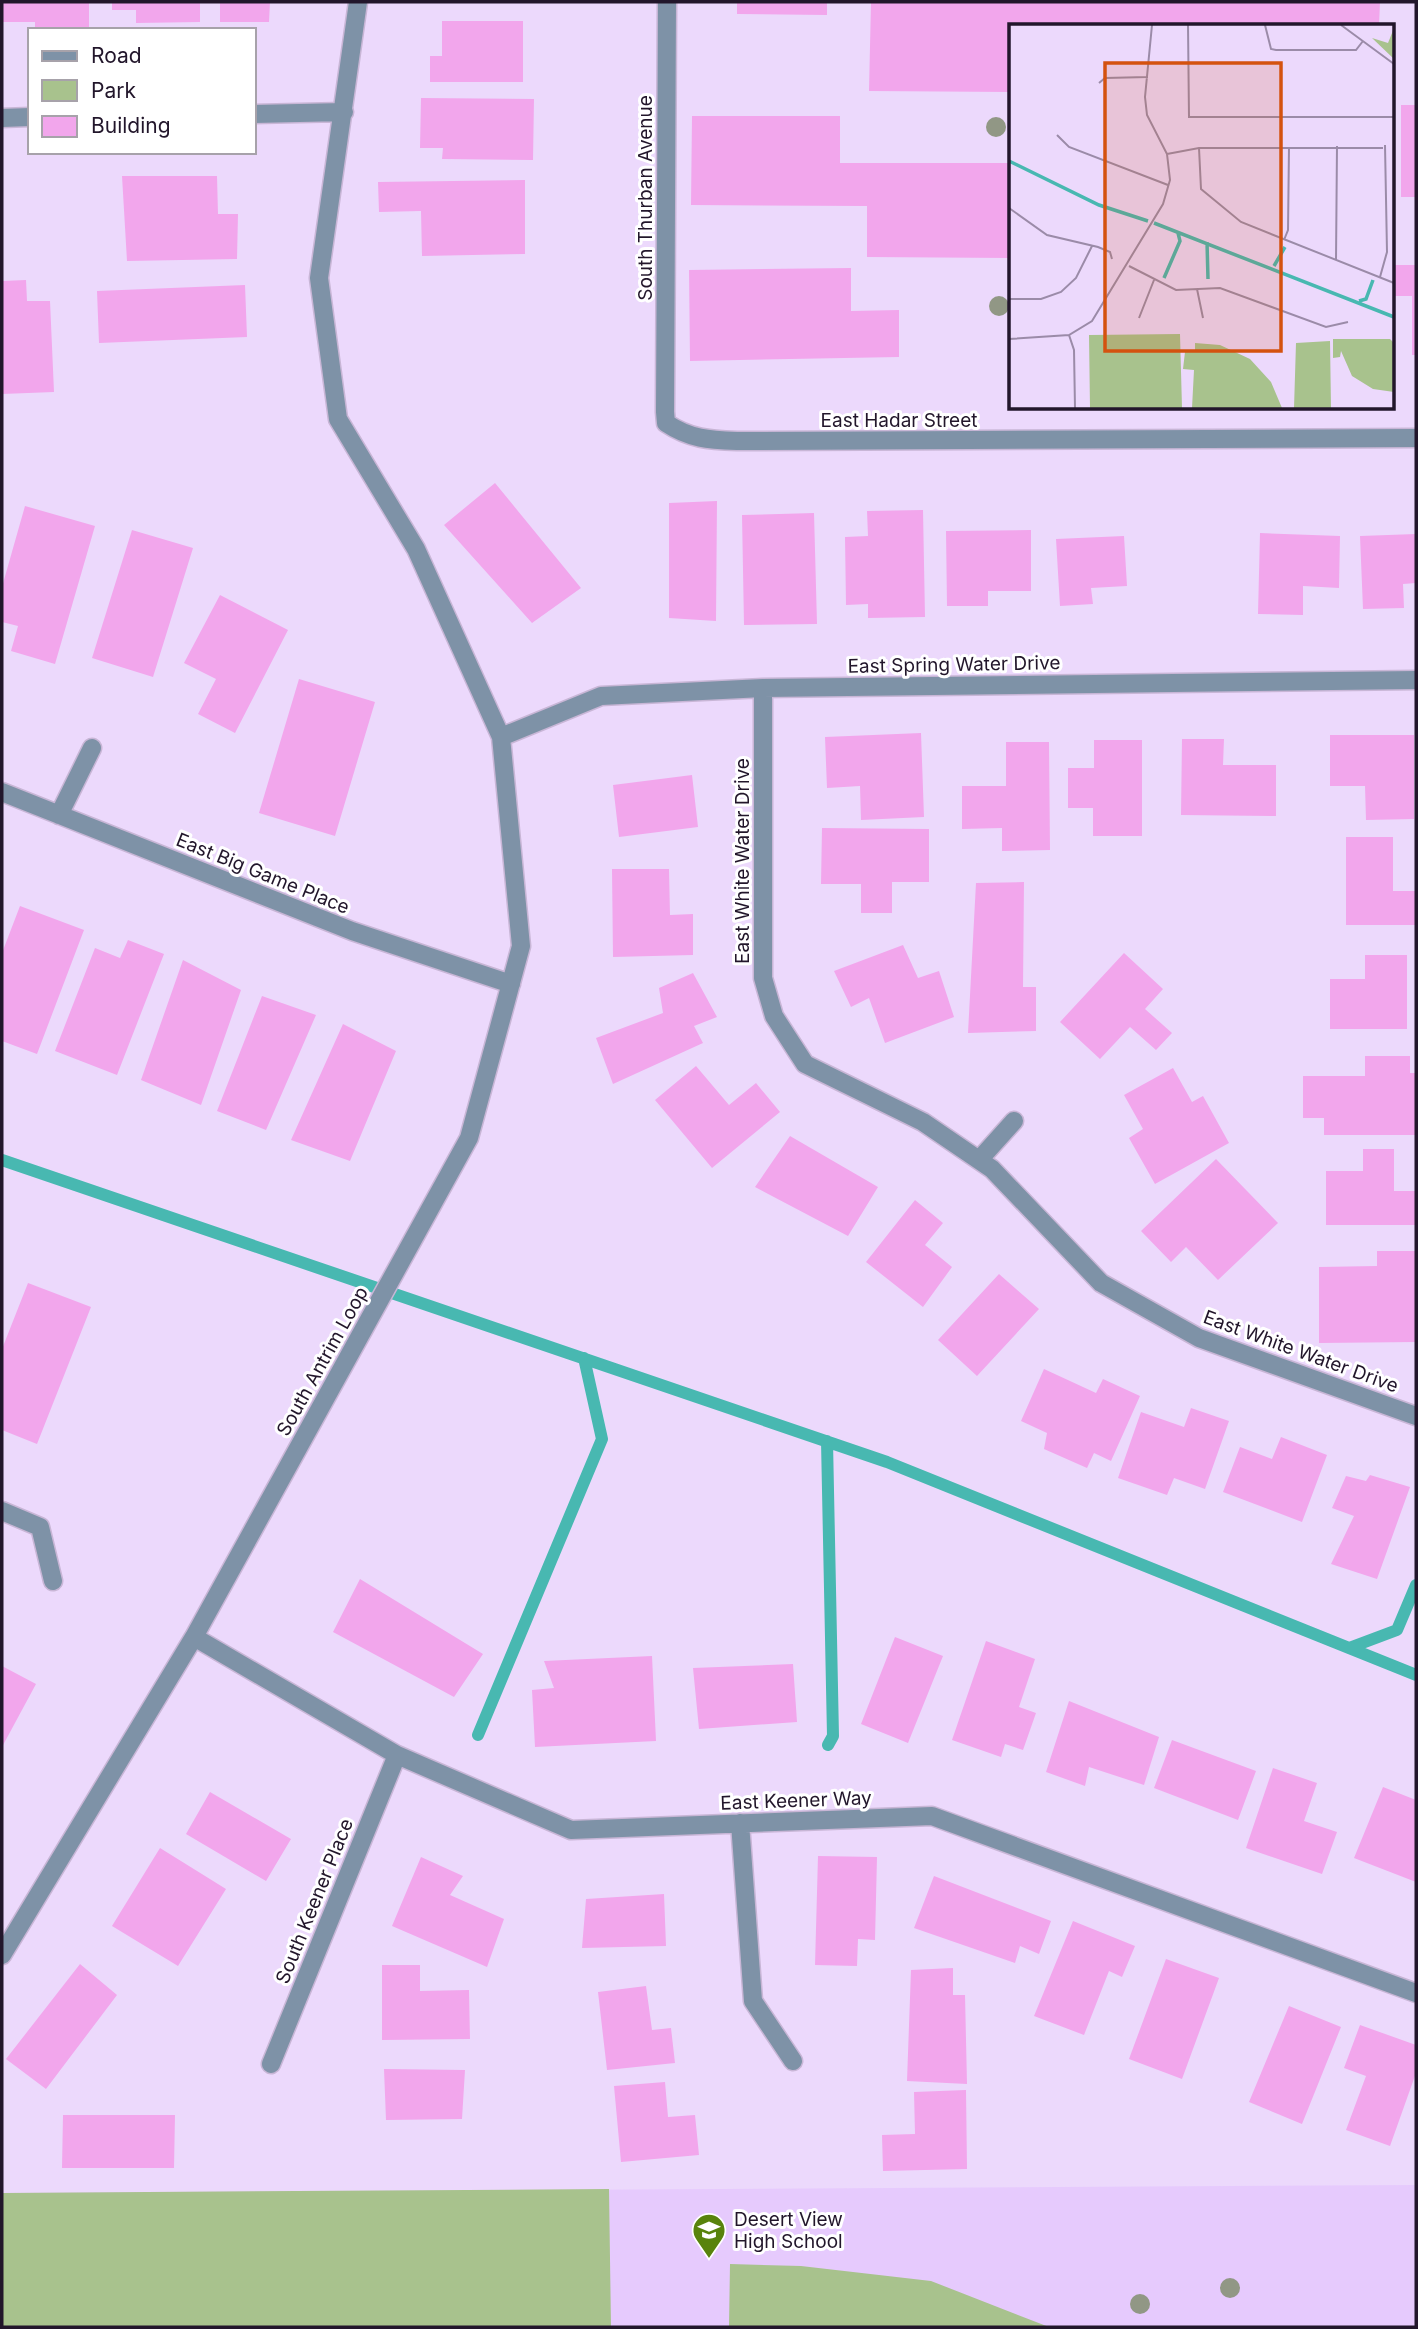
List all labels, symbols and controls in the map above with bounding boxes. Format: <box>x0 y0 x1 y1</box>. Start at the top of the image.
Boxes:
inset map <box>1009 24 1394 410</box>
legend <box>28 28 256 154</box>
text: Road <box>91 43 142 68</box>
text: Park <box>91 78 136 103</box>
street label: South Thurban Avenue <box>634 95 657 301</box>
text: Building <box>91 113 171 138</box>
street label: East Hadar Street <box>821 409 977 432</box>
street label: East Spring Water Drive <box>847 651 1061 678</box>
street label: East White Water Drive <box>731 758 754 964</box>
street label: East Big Game Place <box>173 828 353 919</box>
street label: South Antrim Loop <box>272 1282 373 1440</box>
street label: East White Water Drive <box>1200 1305 1401 1397</box>
street label: East Keener Way <box>720 1786 872 1815</box>
street label: South Keener Place <box>271 1815 358 1987</box>
place label: Desert View High School <box>734 2208 843 2253</box>
school or university icon: Desert View High School <box>690 2211 728 2260</box>

